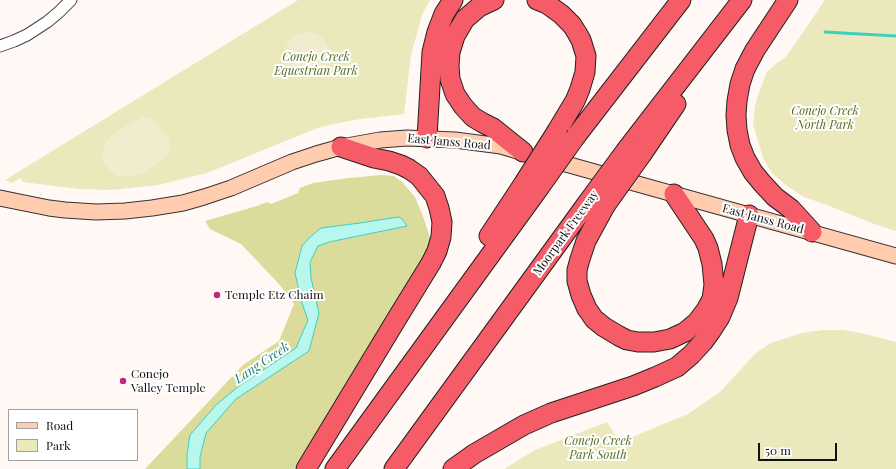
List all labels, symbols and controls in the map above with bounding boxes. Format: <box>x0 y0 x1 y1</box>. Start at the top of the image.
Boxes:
park label: Conejo Creek Equestrian Park <box>274 50 358 78</box>
park label: Conejo Creek North Park <box>791 104 859 132</box>
street label: East Janss Road <box>407 131 491 153</box>
street label: Moorpark Freeway <box>530 188 602 278</box>
street label: East Janss Road <box>721 201 805 237</box>
place label: Temple Etz Chaim <box>225 288 324 302</box>
marker: Temple Etz Chaim <box>212 290 222 300</box>
water label: Lang Creek <box>232 339 292 387</box>
place label: Conejo Valley Temple <box>131 367 206 395</box>
marker: Conejo Valley Temple <box>118 376 128 386</box>
legend <box>8 409 138 461</box>
text: Road <box>46 417 73 433</box>
park label: Conejo Creek Park South <box>564 434 632 462</box>
scale bar <box>760 435 839 461</box>
text: Park <box>46 437 71 453</box>
text: 50 m <box>765 442 791 458</box>

